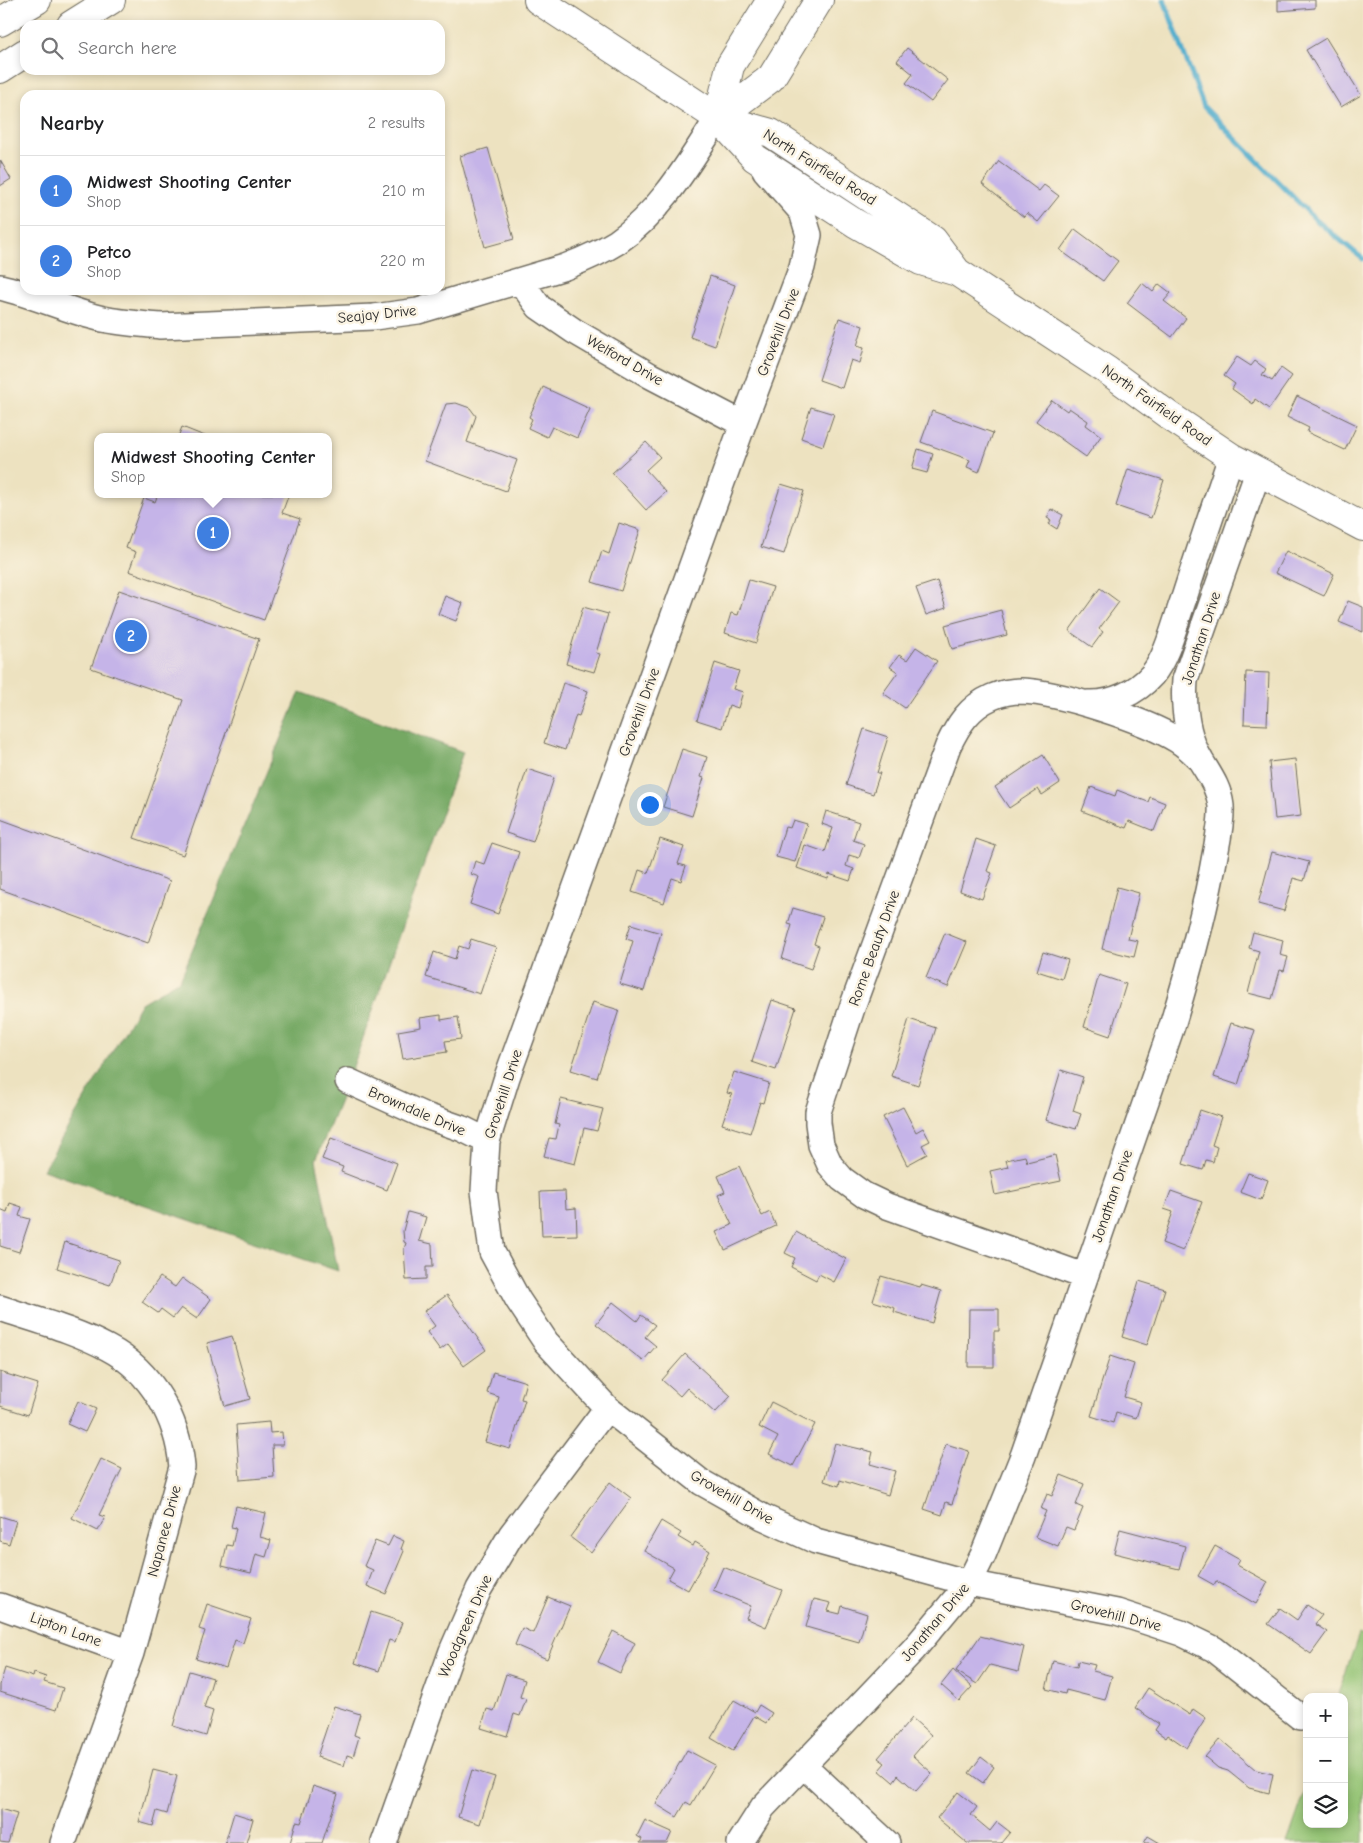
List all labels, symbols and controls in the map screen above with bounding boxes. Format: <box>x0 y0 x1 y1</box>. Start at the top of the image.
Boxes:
search box <box>20 20 445 75</box>
icon: search <box>38 34 66 62</box>
text: Search here <box>78 37 177 59</box>
text: Nearby <box>40 111 104 135</box>
text: 2 results <box>368 114 425 132</box>
street label: North Fairfield Road <box>760 125 880 209</box>
text: Midwest Shooting Center <box>87 171 291 193</box>
text: 1 <box>53 182 59 200</box>
text: 210 m <box>382 182 425 200</box>
text: Shop <box>87 193 121 211</box>
text: Petco <box>87 241 131 263</box>
text: 2 <box>52 252 60 270</box>
text: 220 m <box>380 252 425 270</box>
text: Shop <box>87 263 121 281</box>
street label: Grovehill Drive <box>753 285 803 379</box>
street label: Seajay Drive <box>337 301 418 327</box>
street label: Welford Drive <box>584 331 667 389</box>
street label: North Fairfield Road <box>1099 360 1215 450</box>
popup <box>94 433 332 498</box>
text: Midwest Shooting Center <box>111 446 315 468</box>
text: Shop <box>111 468 145 486</box>
pin: 1 <box>197 514 229 552</box>
street label: Jonathan Drive <box>1178 589 1225 687</box>
pin: 2 <box>115 617 147 655</box>
street label: Grovehill Drive <box>615 665 664 759</box>
your location <box>637 792 663 818</box>
street label: Rome Beauty Drive <box>845 887 904 1008</box>
street label: Grovehill Drive <box>480 1047 526 1141</box>
street label: Browndale Drive <box>366 1082 469 1140</box>
street label: Jonathan Drive <box>1088 1147 1136 1245</box>
street label: Grovehill Drive <box>687 1466 777 1528</box>
street label: Napanee Drive <box>143 1483 185 1579</box>
street label: Woodgreen Drive <box>434 1571 496 1680</box>
street label: Jonathan Drive <box>897 1579 973 1665</box>
street label: Grovehill Drive <box>1069 1595 1164 1635</box>
street label: Lipton Lane <box>28 1608 105 1650</box>
map controls <box>1303 1693 1348 1828</box>
button: + <box>1303 1693 1348 1738</box>
button: − <box>1303 1738 1348 1783</box>
button: layers <box>1303 1783 1348 1828</box>

